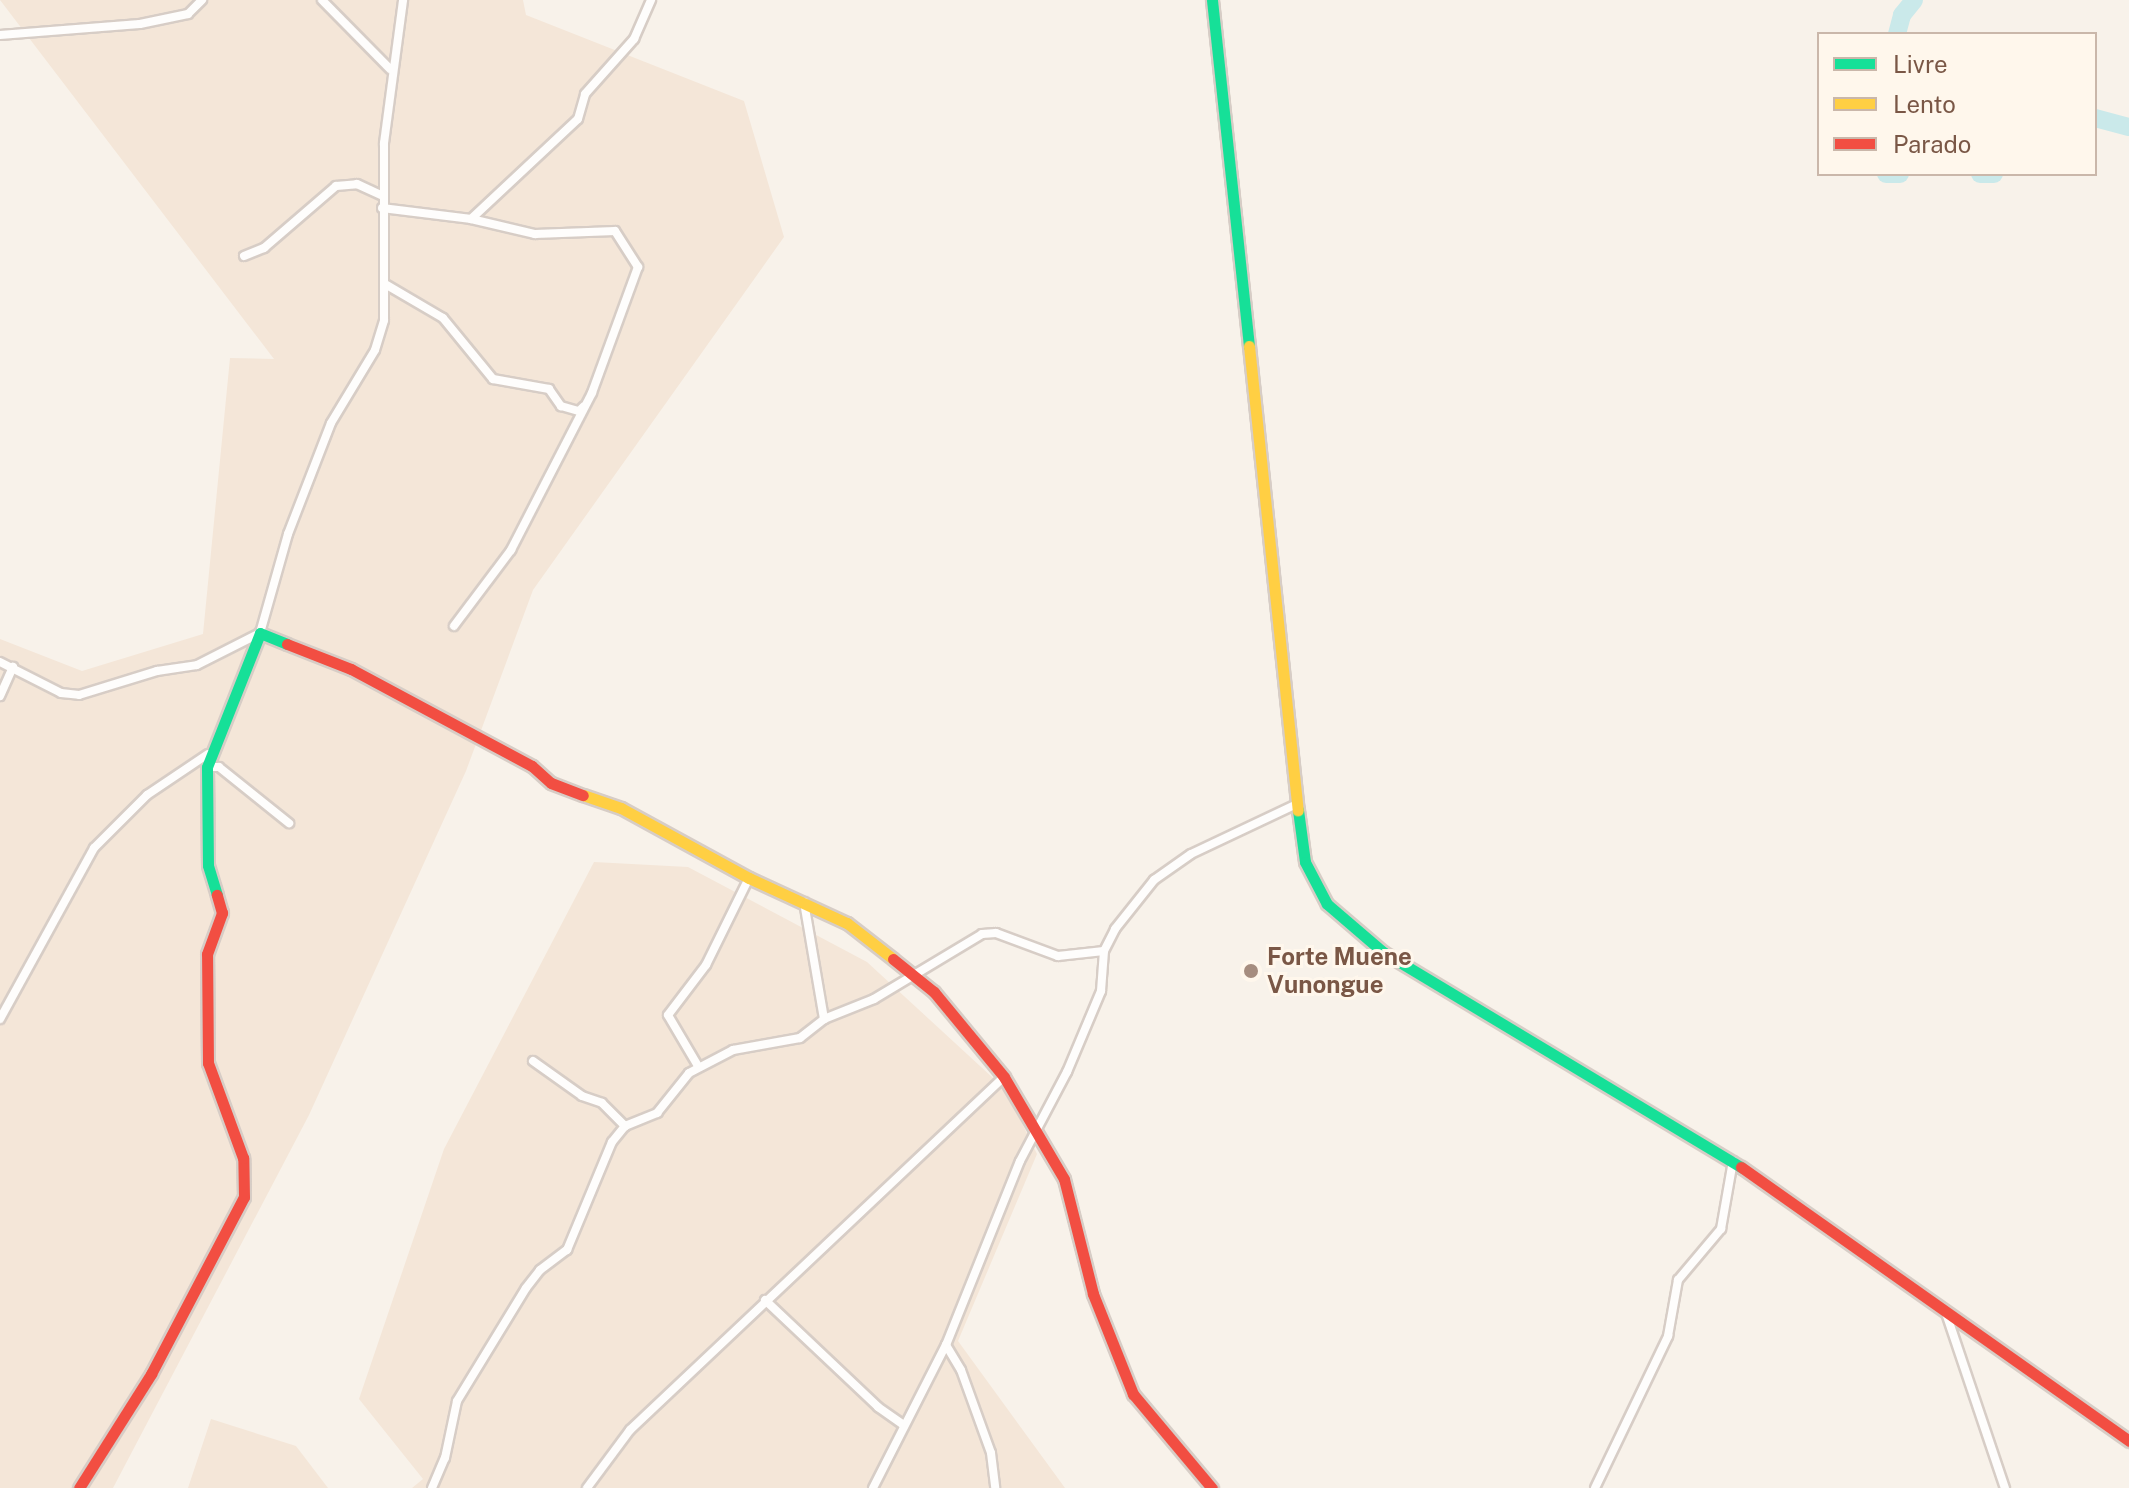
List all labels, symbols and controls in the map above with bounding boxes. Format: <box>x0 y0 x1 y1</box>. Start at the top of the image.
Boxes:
legend <box>1817 32 2097 176</box>
text: Livre <box>1893 50 1948 78</box>
text: Lento <box>1893 90 1956 118</box>
text: Parado <box>1893 130 1971 158</box>
place label: Forte Muene Vunongue <box>1267 943 1412 999</box>
marker: Forte Muene Vunongue <box>1242 962 1260 980</box>

